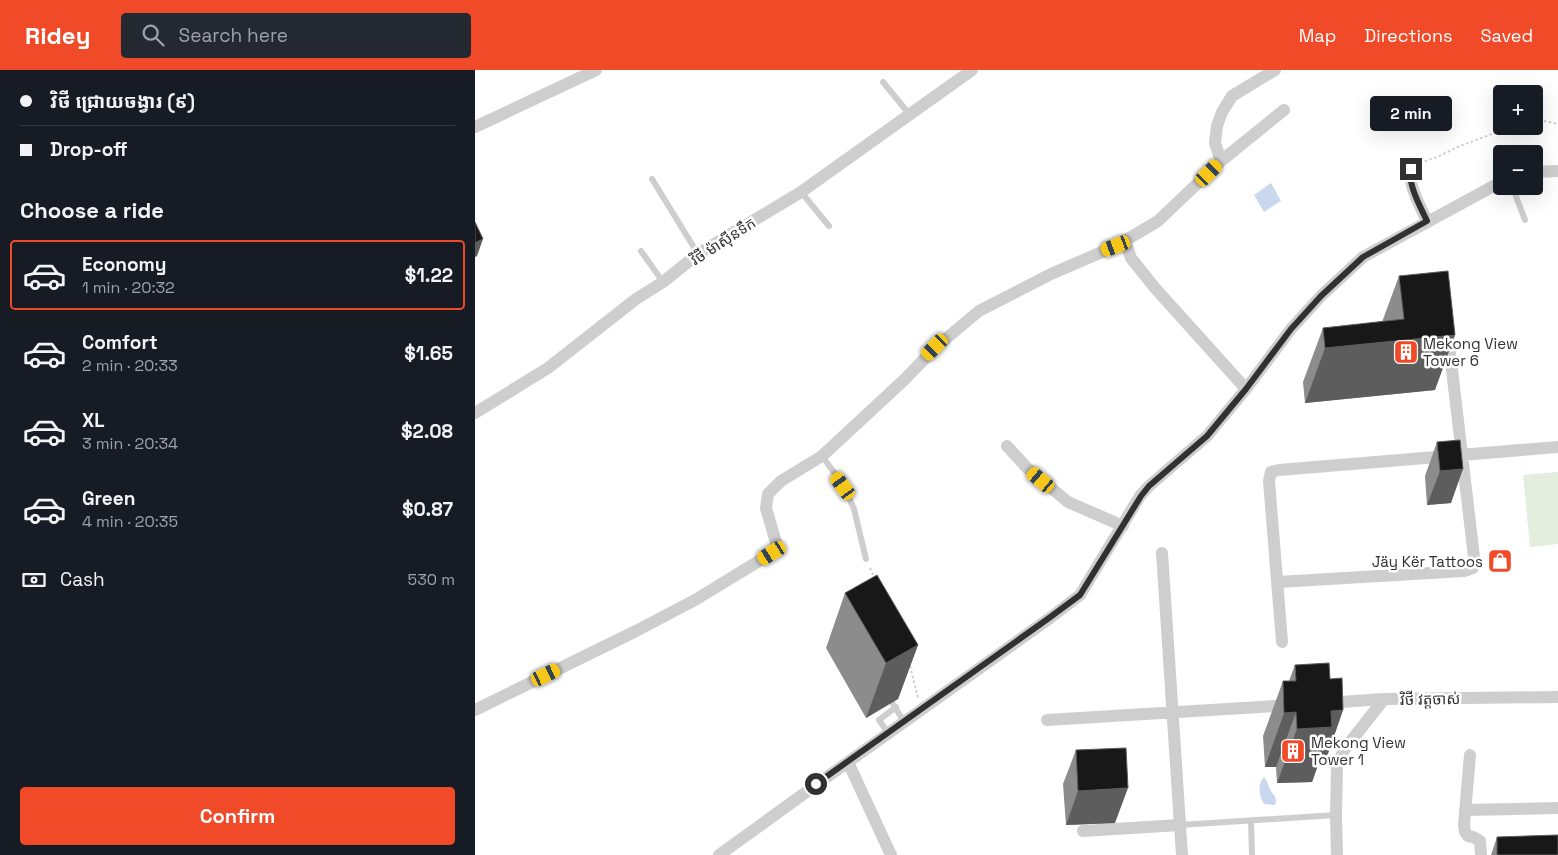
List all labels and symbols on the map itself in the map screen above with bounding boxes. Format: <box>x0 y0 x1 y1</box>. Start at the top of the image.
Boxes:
callout: 2 min <box>1370 97 1452 132</box>
car <box>1193 157 1224 189</box>
route end <box>1400 158 1422 180</box>
street label: វិថី ម៉ាស៊ីនទឹក <box>687 213 759 270</box>
car <box>1099 234 1132 258</box>
car <box>919 331 950 363</box>
place label: Mekong View Tower 6 <box>1423 334 1518 370</box>
building icon: Mekong View Tower 6 <box>1393 339 1419 365</box>
car <box>1024 465 1057 495</box>
car <box>828 469 857 503</box>
car <box>755 539 788 567</box>
shop icon: Jäy Kër Tattoos <box>1487 548 1513 574</box>
place label: Jäy Kër Tattoos <box>1372 552 1483 571</box>
car <box>529 662 562 688</box>
street label: វិថី វត្តចាស់ <box>1399 689 1460 709</box>
place label: Mekong View Tower 1 <box>1311 733 1406 769</box>
building icon: Mekong View Tower 1 <box>1280 738 1306 764</box>
route start <box>805 773 827 795</box>

